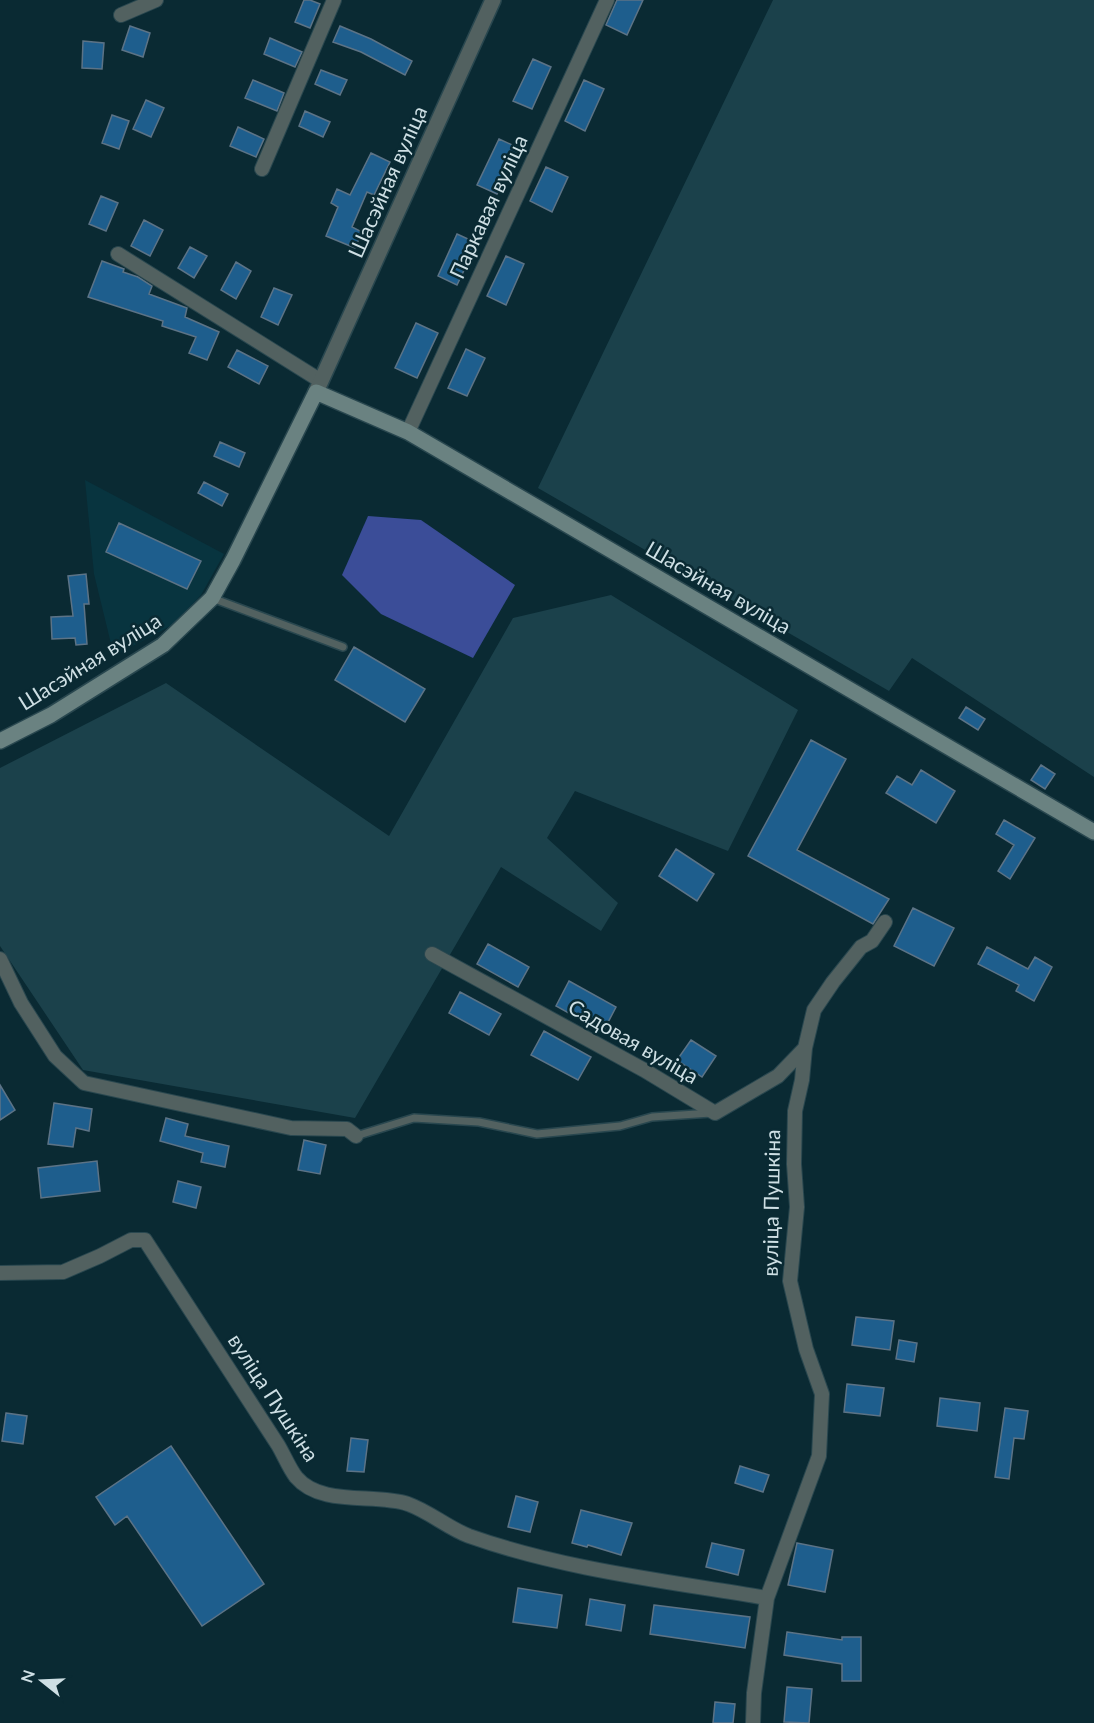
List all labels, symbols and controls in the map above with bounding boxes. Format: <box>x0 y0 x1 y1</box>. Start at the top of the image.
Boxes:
street label: Шасэйная вуліца <box>342 102 431 261</box>
street label: Паркавая вуліца <box>443 131 532 282</box>
street label: Шасэйная вуліца <box>642 535 796 638</box>
street label: Шасэйная вуліца <box>13 607 165 715</box>
street label: Садовая вуліца <box>564 993 703 1088</box>
street label: вуліца Пушкіна <box>757 1129 784 1277</box>
street label: вуліца Пушкіна <box>224 1329 325 1466</box>
north arrow <box>12 1651 72 1711</box>
text: N <box>16 1667 38 1685</box>

